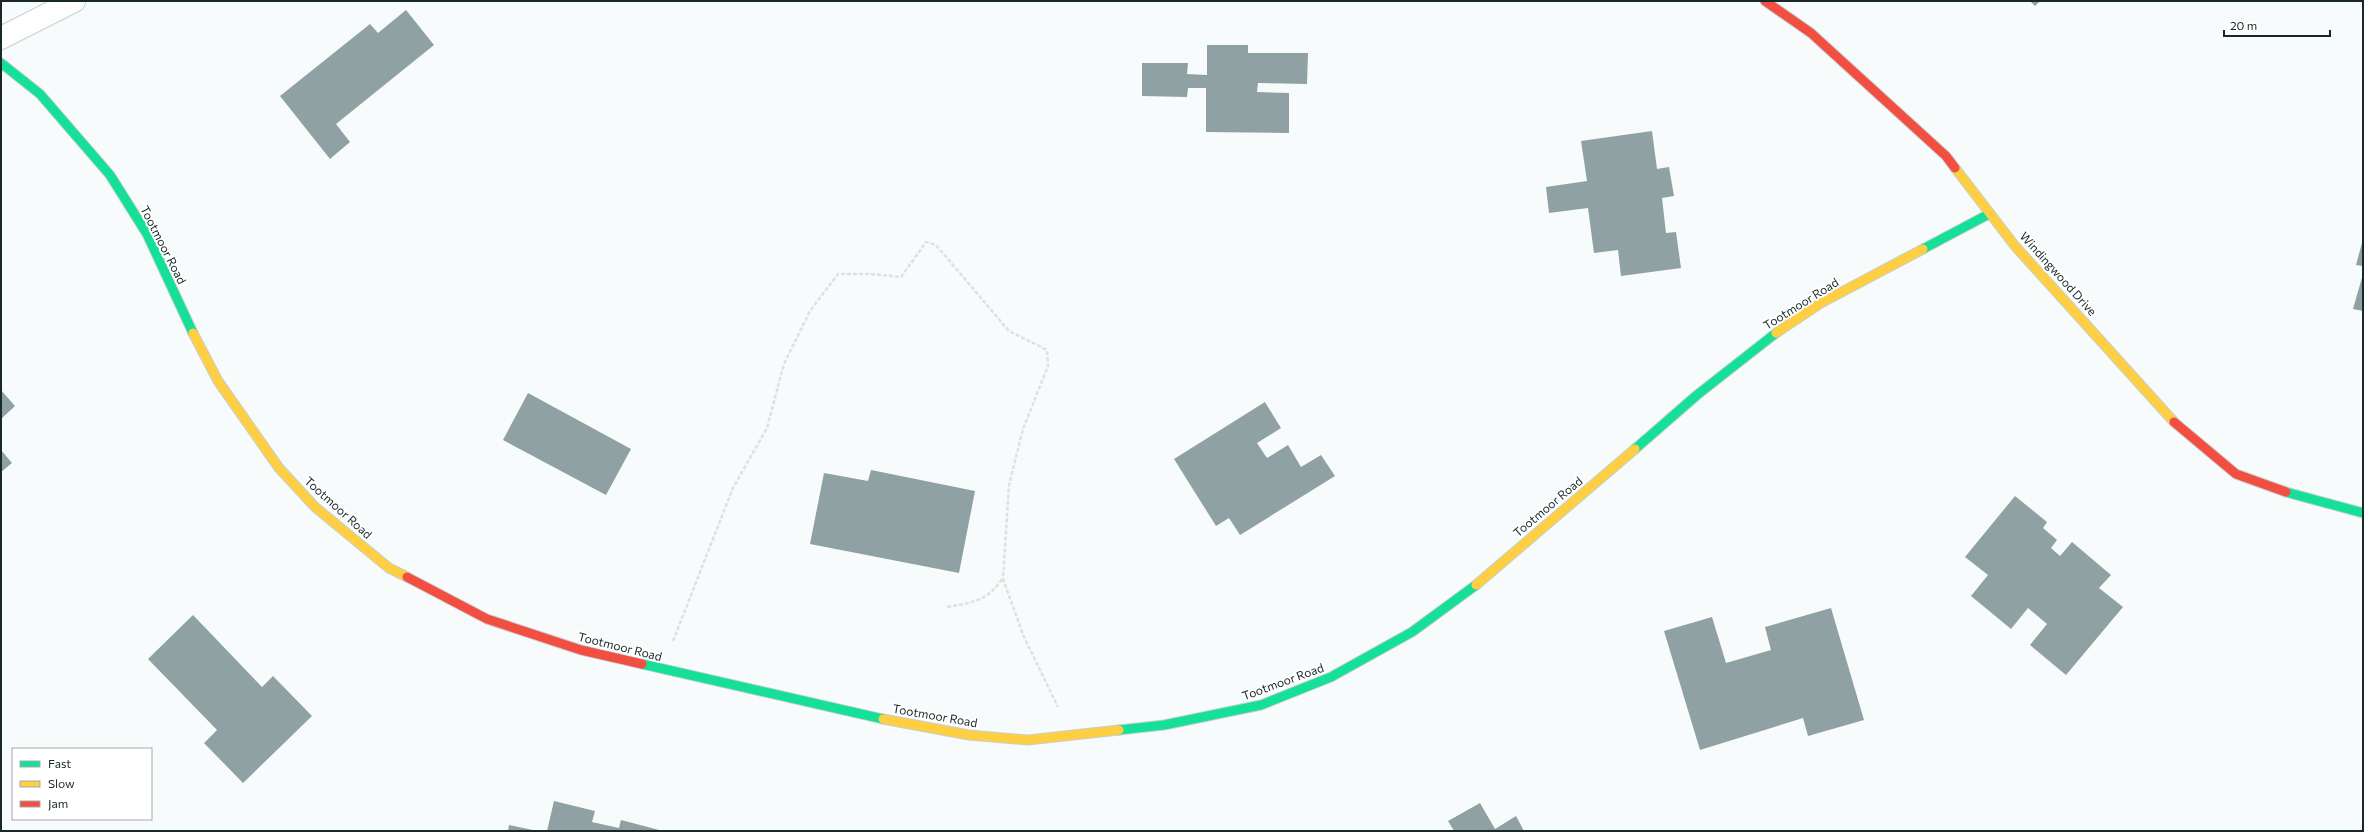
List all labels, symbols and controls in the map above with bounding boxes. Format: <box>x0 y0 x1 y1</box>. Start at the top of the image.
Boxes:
scale bar <box>2224 12 2330 38</box>
text: 20 m <box>2230 18 2257 32</box>
street label: Tootmoor Road <box>138 203 190 286</box>
street label: Windingwood Drive <box>2018 229 2100 318</box>
street label: Tootmoor Road <box>1760 274 1841 332</box>
street label: Tootmoor Road <box>302 473 375 541</box>
street label: Tootmoor Road <box>1510 473 1585 539</box>
street label: Tootmoor Road <box>577 629 664 663</box>
street label: Tootmoor Road <box>1240 660 1325 702</box>
street label: Tootmoor Road <box>892 701 979 729</box>
legend <box>12 748 152 820</box>
text: Fast <box>48 756 71 770</box>
text: Slow <box>48 776 75 790</box>
text: Jam <box>48 796 68 811</box>

